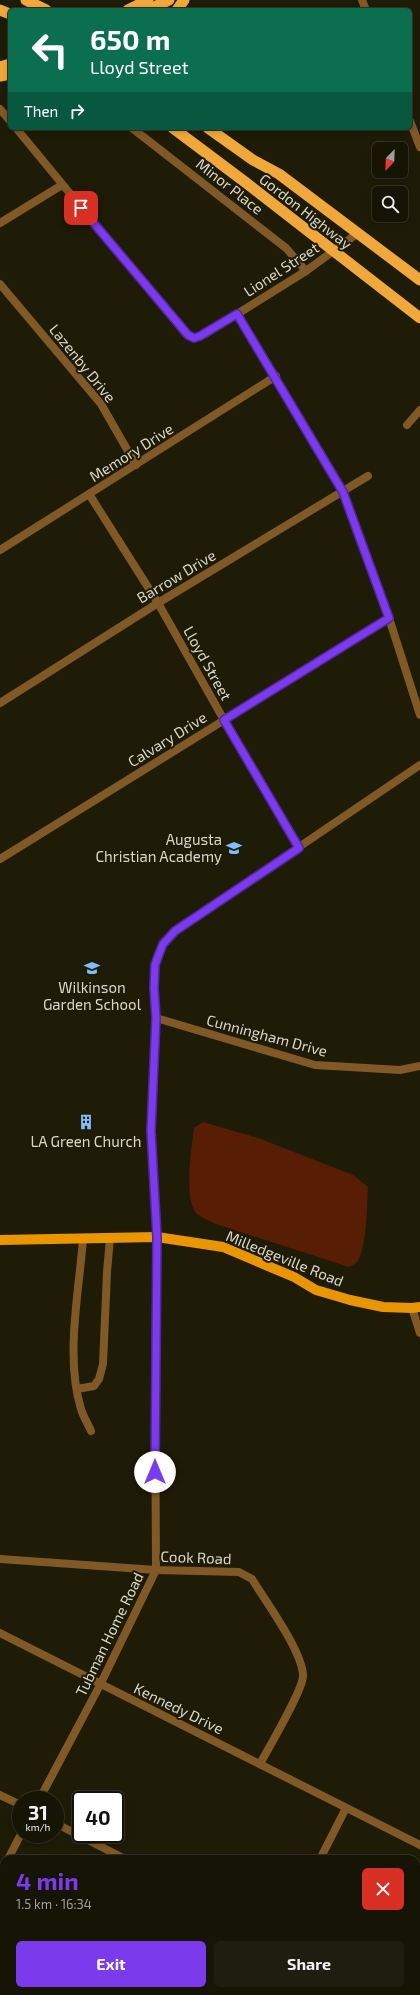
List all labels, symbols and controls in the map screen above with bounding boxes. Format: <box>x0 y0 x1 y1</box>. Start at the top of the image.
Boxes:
text: 650 m <box>90 22 170 56</box>
icon: left <box>24 24 76 76</box>
text: Lloyd Street <box>90 56 189 78</box>
icon: right <box>66 100 88 122</box>
text: Then <box>24 102 58 120</box>
north arrow <box>372 142 408 178</box>
map controls <box>372 142 408 222</box>
street label: Minor Place <box>193 154 267 218</box>
street label: Gordon Highway <box>256 169 356 253</box>
button: search <box>372 186 408 222</box>
pin <box>64 191 98 225</box>
icon: arrive <box>70 197 92 219</box>
street label: Lionel Street <box>240 238 322 300</box>
street label: Lazenby Drive <box>46 320 120 406</box>
street label: Memory Drive <box>86 419 176 485</box>
street label: Barrow Drive <box>133 545 219 607</box>
street label: Lloyd Street <box>180 623 236 704</box>
street label: Calvary Drive <box>124 708 210 770</box>
place label: Augusta Christian Academy <box>95 830 222 865</box>
school or university icon: Augusta Christian Academy <box>225 839 243 857</box>
school or university icon: Wilkinson Garden School <box>83 959 101 977</box>
place label: Wilkinson Garden School <box>43 978 142 1013</box>
street label: Cunningham Drive <box>205 1010 329 1060</box>
building icon: LA Green Church <box>77 1113 95 1131</box>
place label: LA Green Church <box>30 1132 142 1150</box>
street label: Milledgeville Road <box>224 1226 346 1290</box>
position arrow <box>134 1451 176 1493</box>
street label: Cook Road <box>160 1547 232 1567</box>
street label: Tubman Home Road <box>71 1569 147 1699</box>
street label: Kennedy Drive <box>131 1679 227 1737</box>
speed limit sign: 40 <box>72 1791 124 1843</box>
text: 31 <box>28 1800 48 1824</box>
text: km/h <box>26 1821 50 1833</box>
text: 4 min <box>16 1866 79 1895</box>
button: close <box>362 1868 404 1910</box>
text: 1.5 km · 16:34 <box>16 1896 92 1912</box>
button: Exit <box>16 1941 206 1987</box>
button: Share <box>214 1941 404 1987</box>

